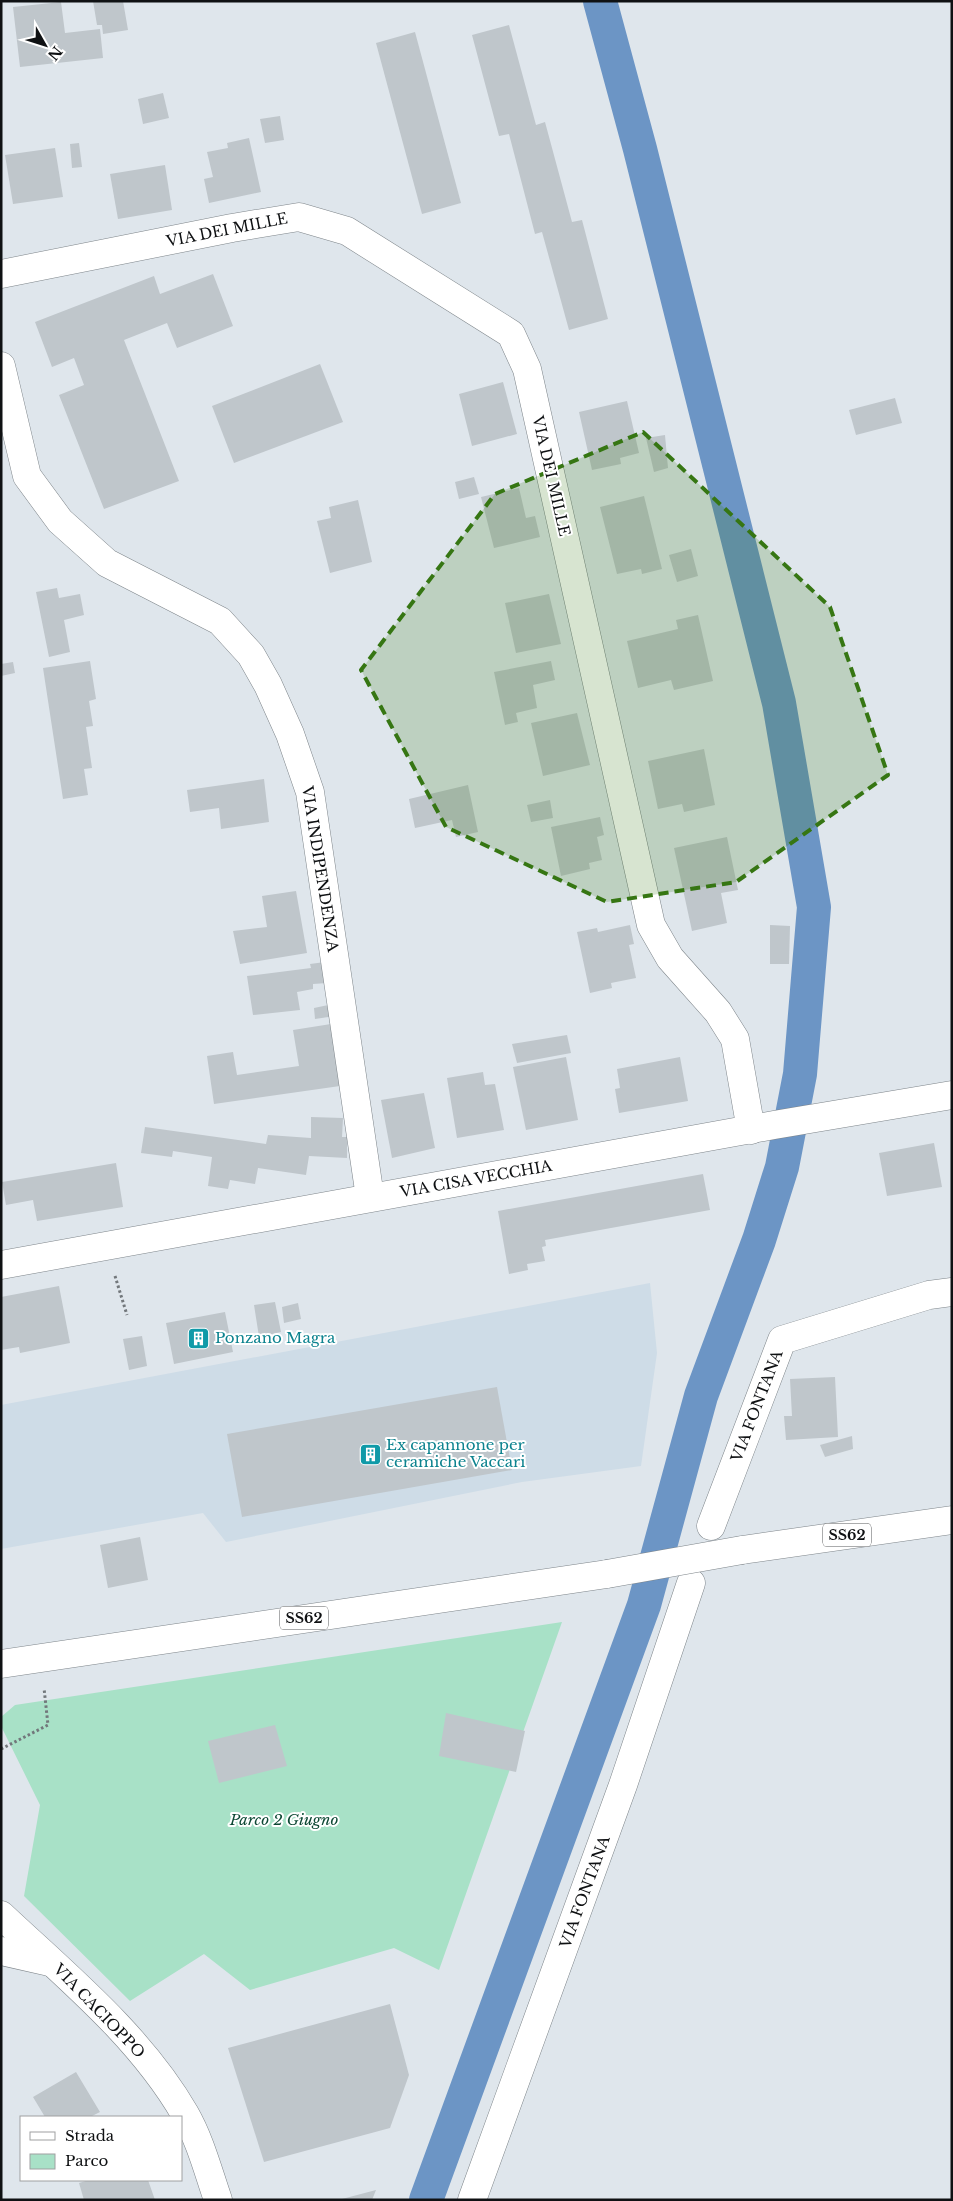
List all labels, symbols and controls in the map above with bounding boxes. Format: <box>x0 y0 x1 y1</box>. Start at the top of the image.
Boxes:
north arrow <box>20 20 70 70</box>
text: N <box>44 42 66 64</box>
street label: VIA DEI MILLE <box>164 208 289 251</box>
street label: VIA DEI MILLE <box>528 413 575 538</box>
street label: VIA INDIPENDENZA <box>298 784 343 954</box>
street label: VIA CISA VECCHIA <box>397 1156 554 1201</box>
building icon: Ponzano Magra <box>187 1326 211 1350</box>
place label: Ponzano Magra <box>215 1328 336 1347</box>
street label: VIA FONTANA <box>726 1347 787 1465</box>
place label: Ex capannone per ceramiche Vaccari <box>386 1435 525 1471</box>
building icon: Ex capannone per ceramiche Vaccari <box>358 1442 382 1466</box>
road number: SS62 <box>823 1524 871 1546</box>
road number: SS62 <box>280 1606 328 1630</box>
park label: Parco 2 Giugno <box>229 1810 338 1829</box>
street label: VIA FONTANA <box>555 1833 614 1952</box>
street label: VIA CACIOPPO <box>49 1959 149 2062</box>
legend <box>20 2116 182 2181</box>
text: Strada <box>65 2126 115 2145</box>
text: Parco <box>65 2151 108 2170</box>

